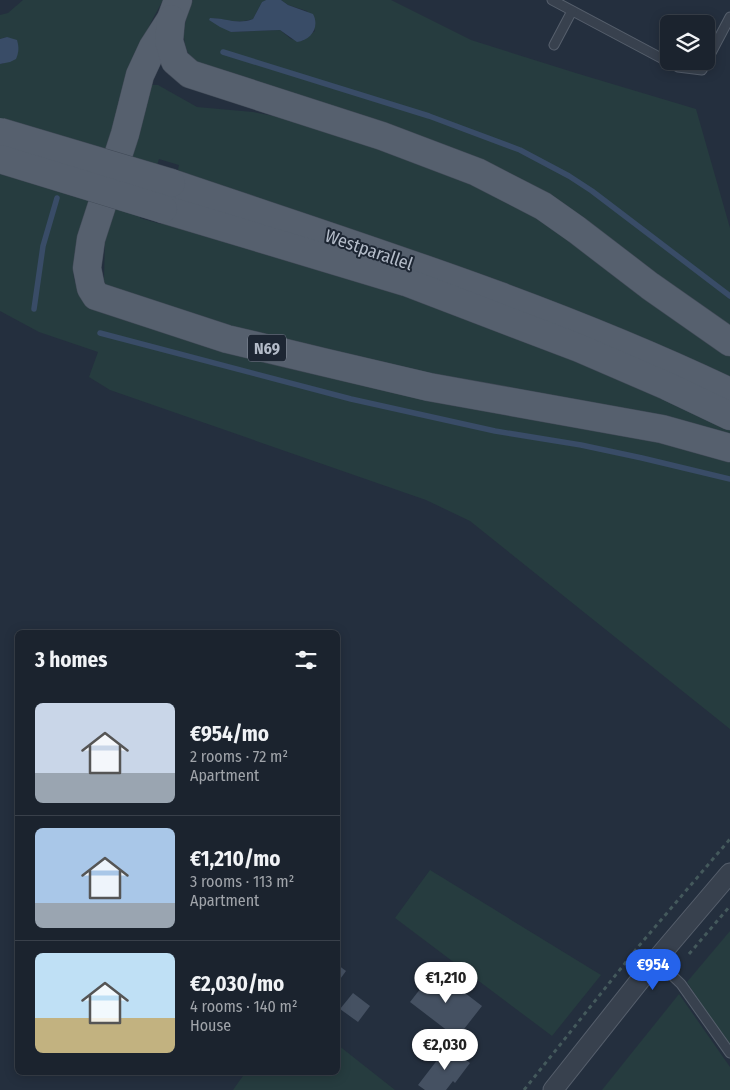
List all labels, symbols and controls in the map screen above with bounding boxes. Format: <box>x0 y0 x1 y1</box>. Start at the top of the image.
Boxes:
map controls <box>660 15 715 70</box>
button: layers <box>660 15 715 70</box>
street label: Westparallel <box>322 225 416 275</box>
road number: N69 <box>248 334 286 362</box>
icon: filters <box>292 646 320 674</box>
text: 3 homes <box>35 647 107 673</box>
text: €954/mo <box>190 721 269 747</box>
icon: home <box>75 723 135 783</box>
text: 2 rooms · 72 m² <box>190 747 288 766</box>
text: Apartment <box>190 766 259 785</box>
text: €1,210/mo <box>190 846 280 872</box>
icon: home <box>75 848 135 908</box>
text: 3 rooms · 113 m² <box>190 872 294 891</box>
text: Apartment <box>190 891 259 910</box>
pin: €954 <box>623 948 683 991</box>
text: €954 <box>637 955 669 974</box>
pin: €1,210 <box>405 962 487 1004</box>
text: €1,210 <box>425 968 467 987</box>
text: €2,030/mo <box>190 971 284 997</box>
icon: home <box>75 973 135 1033</box>
text: 4 rooms · 140 m² <box>190 997 298 1016</box>
text: House <box>190 1016 231 1035</box>
pin: €2,030 <box>404 1028 486 1071</box>
text: €2,030 <box>423 1035 467 1054</box>

